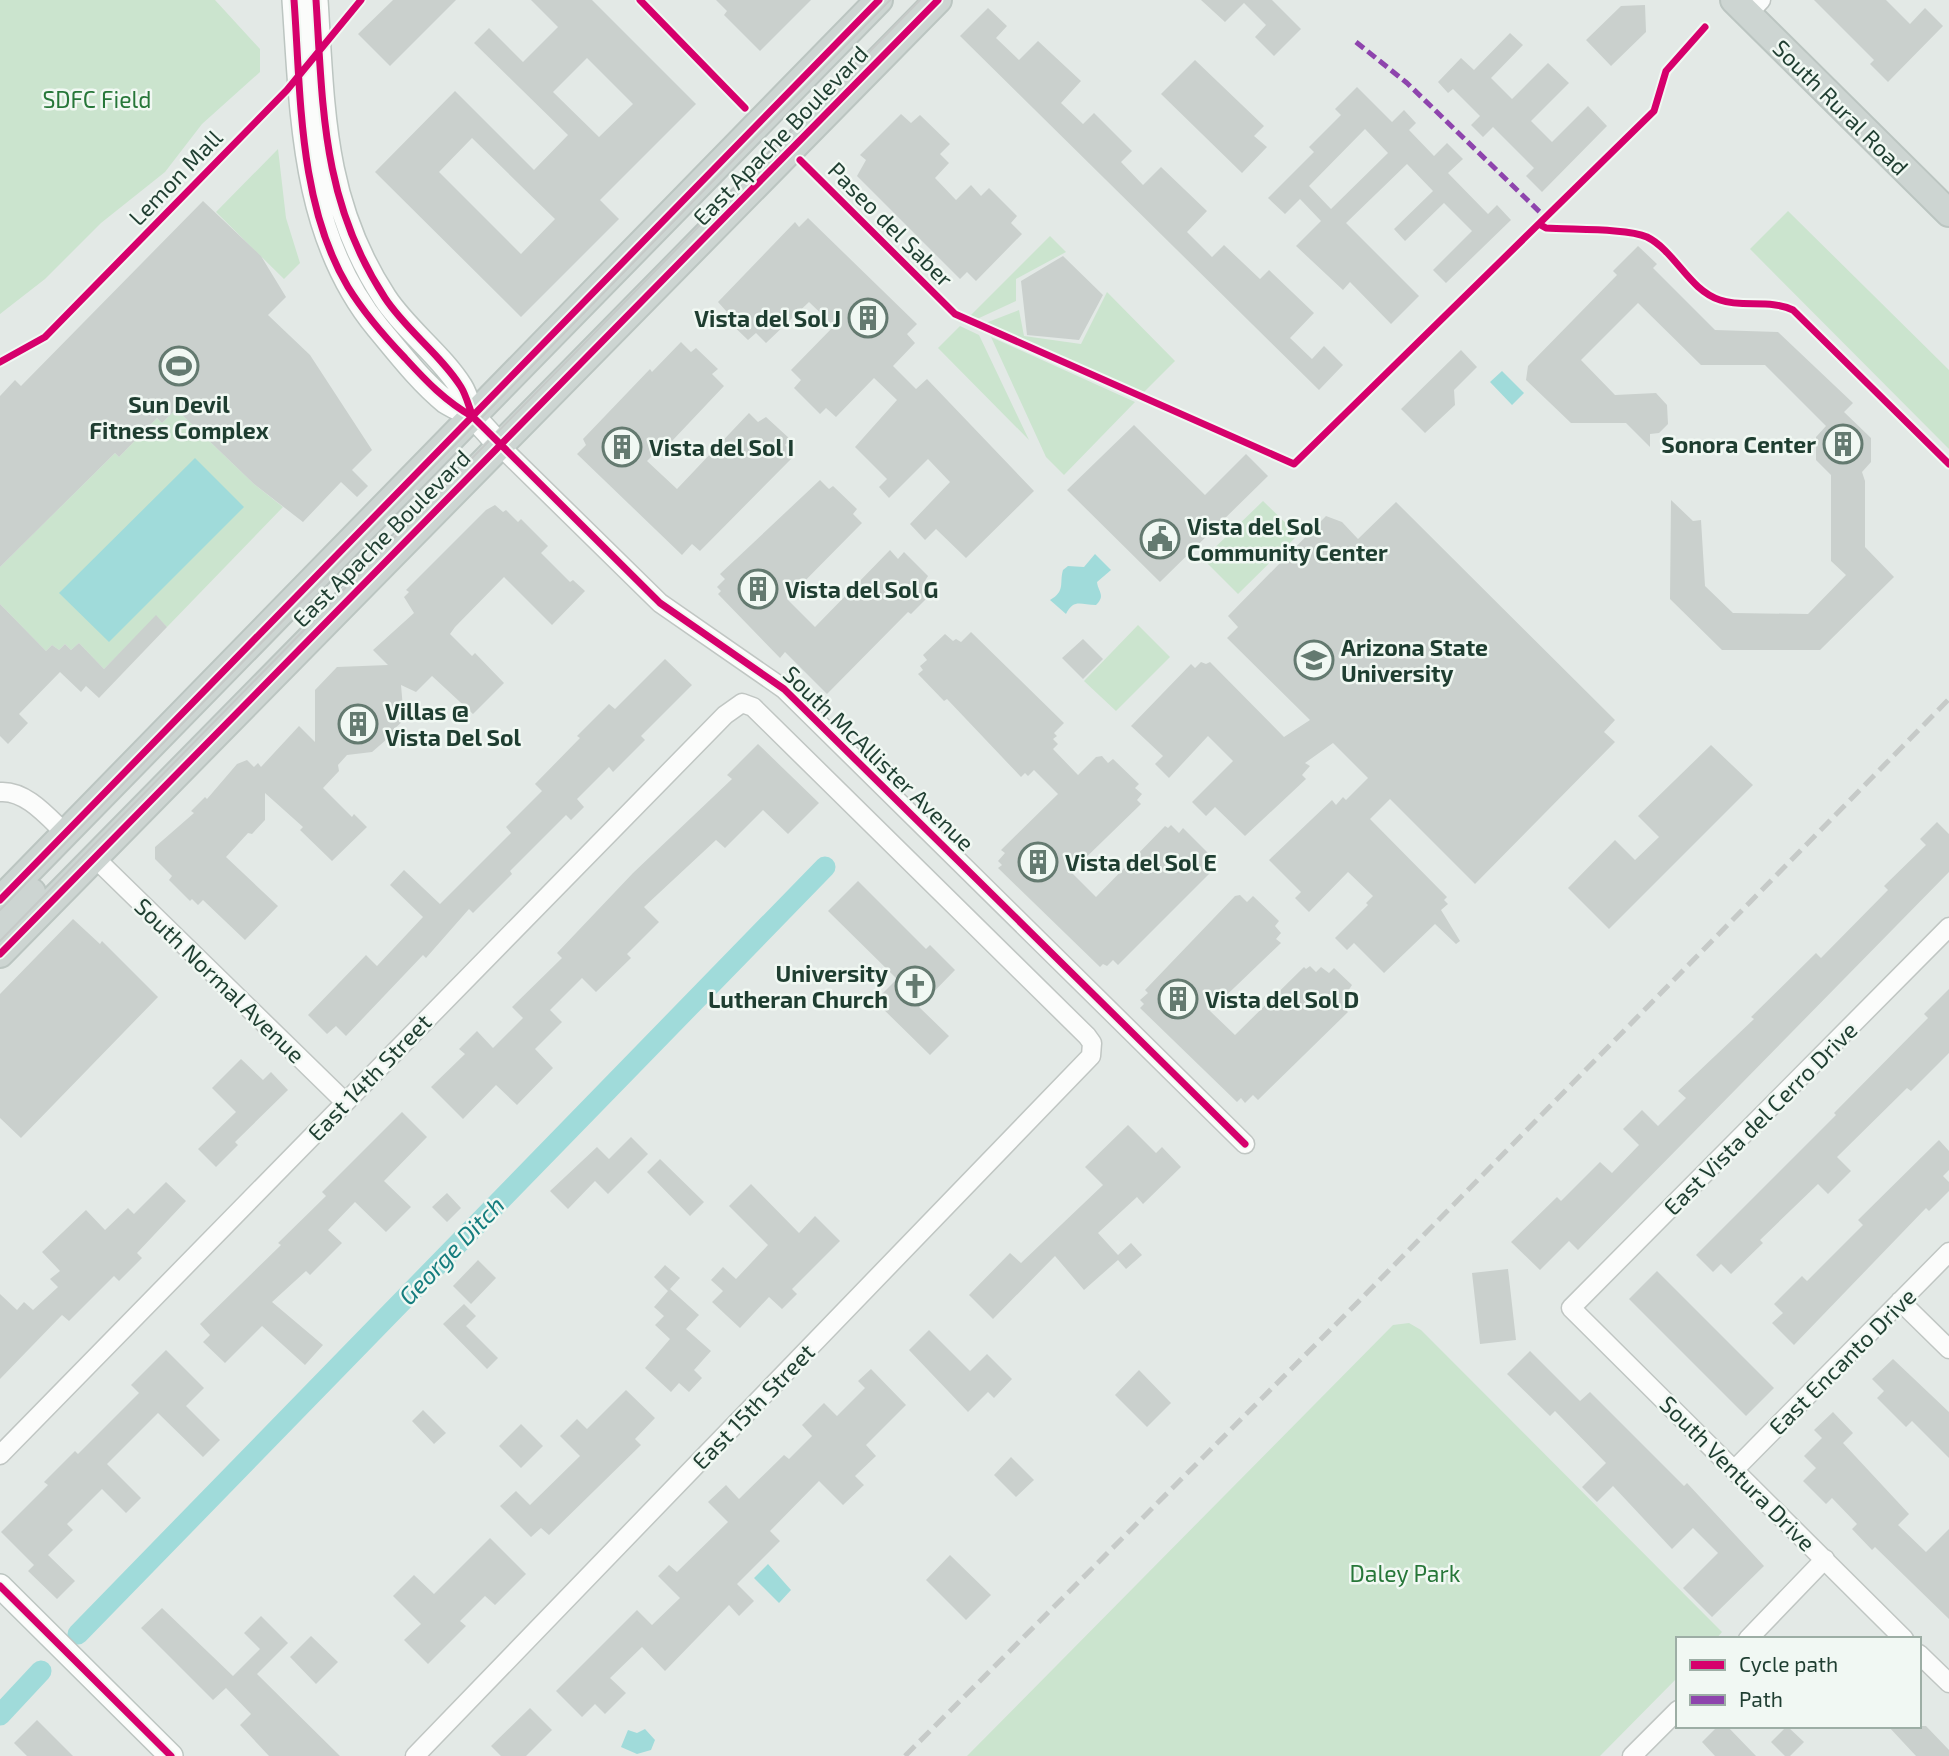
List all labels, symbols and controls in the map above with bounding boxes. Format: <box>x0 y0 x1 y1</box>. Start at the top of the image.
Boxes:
street label: South Rural Road <box>1768 34 1914 180</box>
street label: East Apache Boulevard <box>687 39 873 231</box>
park label: SDFC Field <box>42 85 152 113</box>
street label: Lemon Mall <box>122 123 228 231</box>
street label: Paseo del Saber <box>823 156 959 292</box>
building icon: Vista del Sol J <box>847 297 889 339</box>
place label: Vista del Sol J <box>694 304 841 332</box>
sports icon: Sun Devil Fitness Complex <box>158 345 200 387</box>
place label: Sun Devil Fitness Complex <box>89 390 269 444</box>
building icon: Sonora Center <box>1822 423 1864 465</box>
building icon: Vista del Sol I <box>601 426 643 468</box>
place label: Sonora Center <box>1661 430 1816 458</box>
place label: Vista del Sol I <box>649 433 794 461</box>
street label: East Apache Boulevard <box>286 443 476 633</box>
place label: Vista del Sol Community Center <box>1187 512 1388 566</box>
public building icon: Vista del Sol Community Center <box>1139 518 1181 560</box>
building icon: Vista del Sol G <box>737 568 779 610</box>
place label: Vista del Sol G <box>785 575 938 603</box>
place label: Arizona State University <box>1341 633 1488 687</box>
school or university icon: Arizona State University <box>1293 639 1335 681</box>
street label: South McAllister Avenue <box>778 659 980 857</box>
place label: Villas @ Vista Del Sol <box>385 697 522 751</box>
building icon: Villas @ Vista Del Sol <box>337 703 379 745</box>
building icon: Vista del Sol E <box>1017 841 1059 883</box>
place label: Vista del Sol E <box>1065 848 1217 876</box>
street label: South Normal Avenue <box>129 892 311 1068</box>
place label: University Lutheran Church <box>708 959 888 1013</box>
church icon: University Lutheran Church <box>894 965 936 1007</box>
building icon: Vista del Sol D <box>1157 978 1199 1020</box>
place label: Vista del Sol D <box>1205 985 1359 1013</box>
street label: East 14th Street <box>301 1008 437 1146</box>
street label: East Vista del Cerro Drive <box>1658 1016 1862 1220</box>
water label: George Ditch <box>392 1190 510 1310</box>
street label: East Encanto Drive <box>1763 1282 1921 1440</box>
street label: East 15th Street <box>686 1337 820 1475</box>
street label: South Ventura Drive <box>1655 1390 1821 1556</box>
park label: Daley Park <box>1350 1559 1461 1587</box>
legend <box>1676 1637 1921 1728</box>
text: Cycle path <box>1739 1651 1838 1676</box>
text: Path <box>1739 1686 1783 1711</box>

